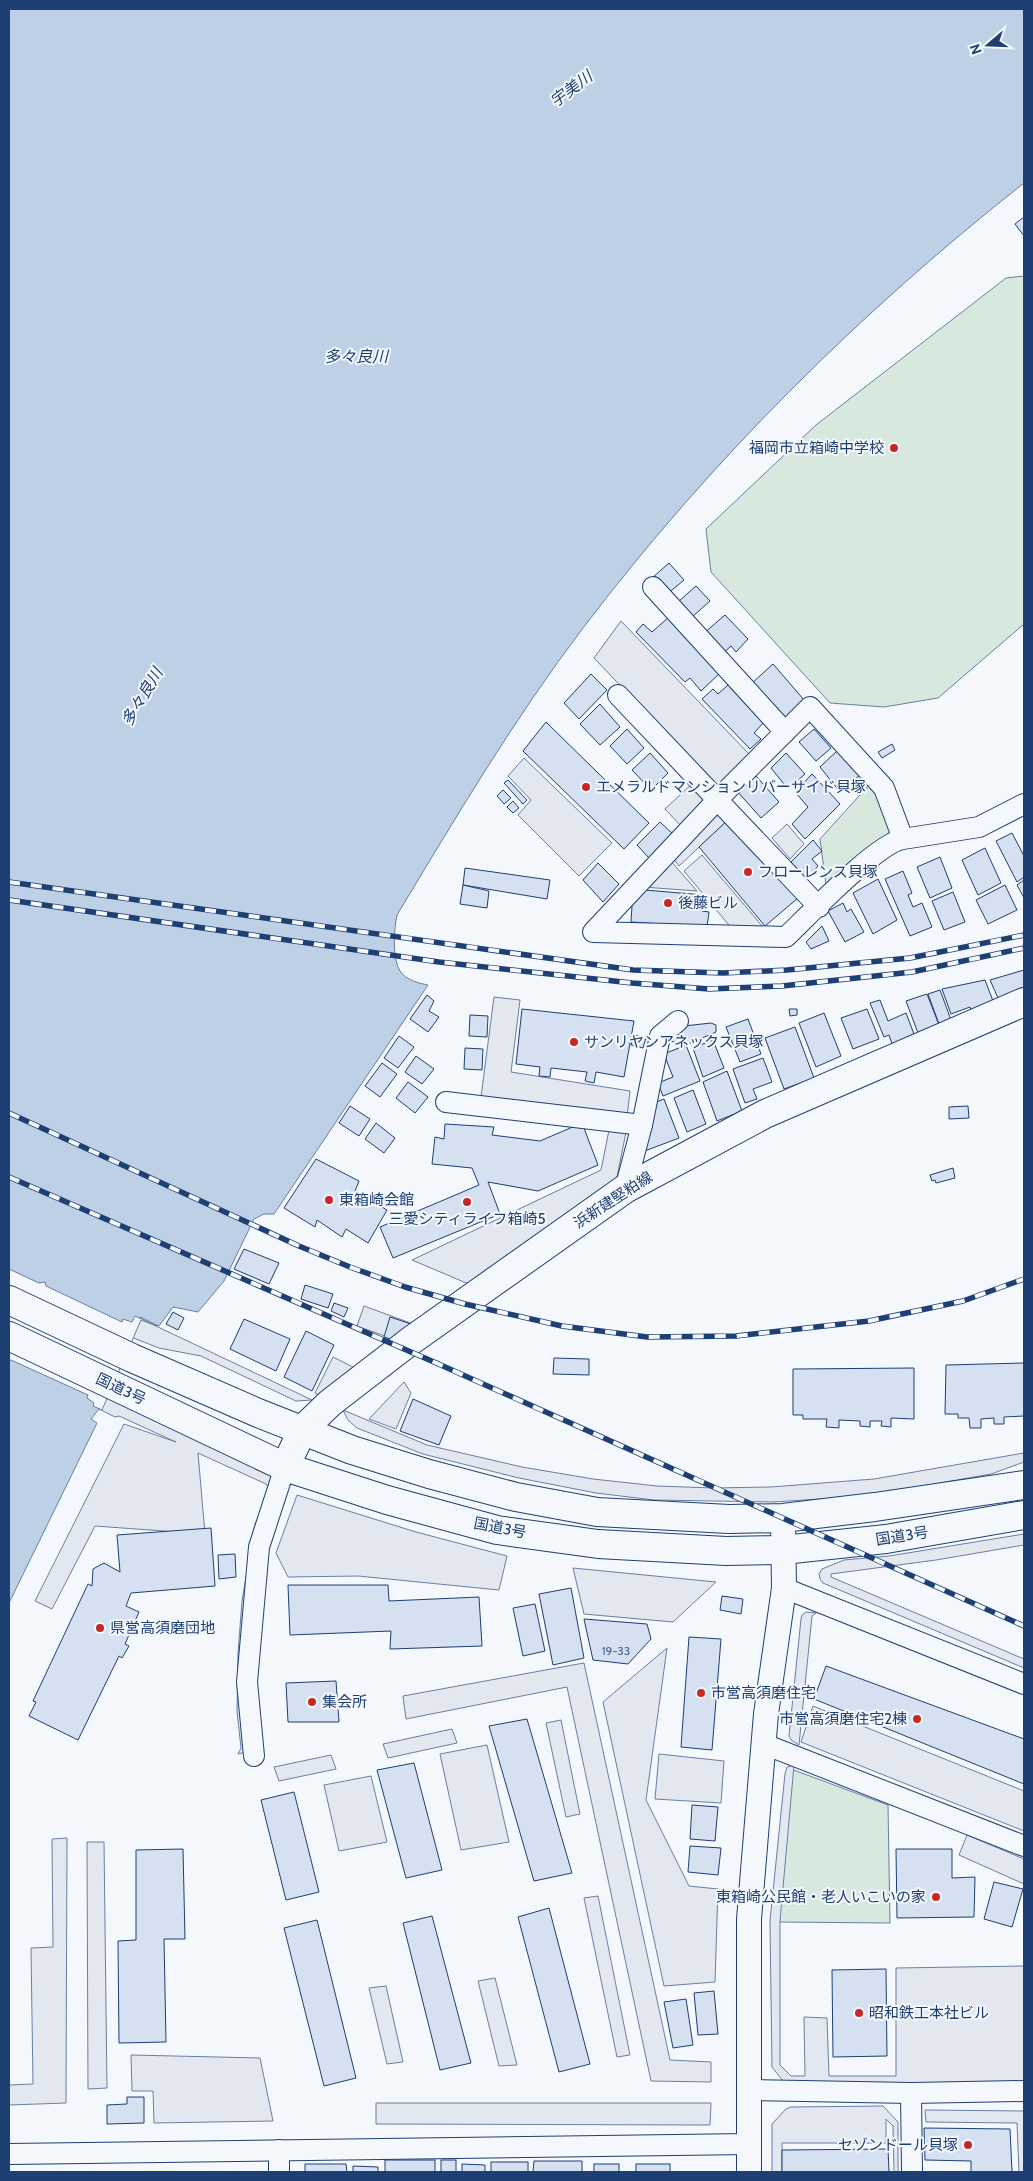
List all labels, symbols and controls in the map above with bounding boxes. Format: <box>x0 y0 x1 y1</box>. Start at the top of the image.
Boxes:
north arrow <box>963 20 1013 70</box>
text: N <box>966 42 986 57</box>
water label: 宇美川 <box>546 66 597 111</box>
water label: 多々良川 <box>324 347 390 366</box>
place label: 福岡市立箱崎中学校 <box>749 439 884 457</box>
marker: 福岡市立箱崎中学校 <box>888 442 900 454</box>
water label: 多々良川 <box>117 663 168 729</box>
place label: エメラルドマンションリバーサイド貝塚 <box>596 778 866 796</box>
marker: エメラルドマンションリバーサイド貝塚 <box>580 781 592 793</box>
place label: フローレンス貝塚 <box>758 863 878 881</box>
marker: フローレンス貝塚 <box>742 866 754 878</box>
place label: 後藤ビル <box>678 894 738 912</box>
marker: 後藤ビル <box>662 897 674 909</box>
place label: サンリヤンアネックス貝塚 <box>584 1033 764 1051</box>
marker: サンリヤンアネックス貝塚 <box>568 1036 580 1048</box>
street label: 浜新建堅粕線 <box>570 1168 656 1232</box>
place label: 東箱崎会館 <box>339 1191 414 1209</box>
marker: 東箱崎会館 <box>323 1194 335 1206</box>
marker: 三愛シティライフ箱崎5 <box>461 1196 473 1208</box>
place label: 三愛シティライフ箱崎5 <box>388 1210 546 1228</box>
street label: 国道3号 <box>93 1370 149 1408</box>
street label: 国道3号 <box>472 1514 528 1542</box>
street label: 国道3号 <box>874 1523 930 1549</box>
place label: 県営高須磨団地 <box>110 1619 215 1637</box>
marker: 県営高須磨団地 <box>94 1622 106 1634</box>
house number: 19-33 <box>602 1643 630 1658</box>
place label: 市営高須磨住宅 <box>711 1684 816 1702</box>
marker: 市営高須磨住宅 <box>695 1687 707 1699</box>
place label: 集会所 <box>322 1693 367 1711</box>
marker: 集会所 <box>306 1696 318 1708</box>
place label: 市営高須磨住宅2棟 <box>779 1710 907 1728</box>
marker: 市営高須磨住宅2棟 <box>911 1713 923 1725</box>
place label: 東箱崎公民館・老人いこいの家 <box>716 1888 926 1906</box>
marker: 東箱崎公民館・老人いこいの家 <box>930 1891 942 1903</box>
place label: 昭和鉄工本社ビル <box>869 2004 989 2022</box>
marker: 昭和鉄工本社ビル <box>853 2007 865 2019</box>
place label: セゾンドール貝塚 <box>838 2136 958 2154</box>
marker: セゾンドール貝塚 <box>962 2139 974 2151</box>

